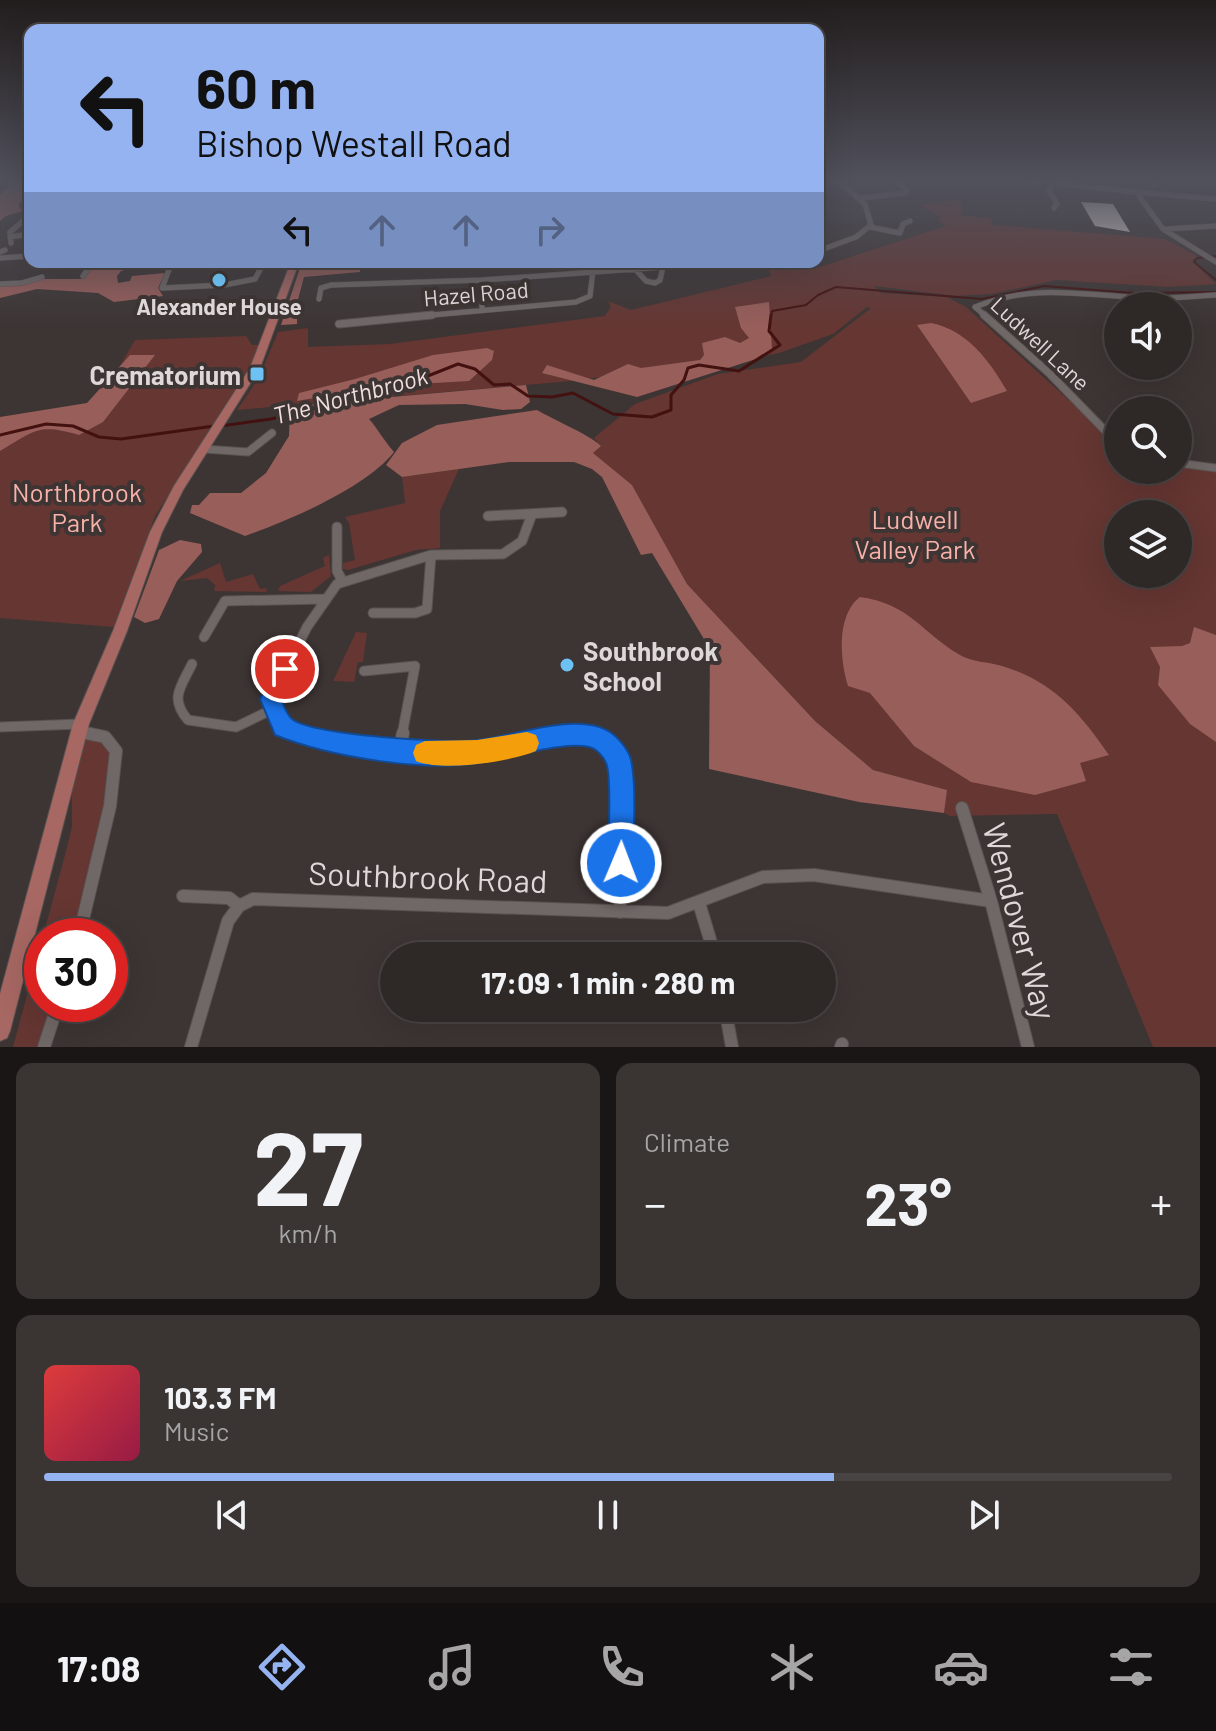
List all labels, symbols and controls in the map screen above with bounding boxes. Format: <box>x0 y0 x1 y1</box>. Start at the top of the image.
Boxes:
text: 60 m <box>196 53 316 120</box>
icon: left <box>64 56 168 160</box>
text: Bishop Westall Road <box>196 121 512 164</box>
icon: left <box>276 208 320 252</box>
icon: ahead <box>360 208 404 252</box>
icon: ahead <box>444 208 488 252</box>
icon: right <box>528 208 572 252</box>
marker: Alexander House <box>210 271 228 289</box>
street label: Hazel Road <box>422 275 530 311</box>
street label: Ludwell Lane <box>986 291 1096 395</box>
map controls <box>1104 292 1192 588</box>
button: sound <box>1104 292 1192 380</box>
place label: Alexander House <box>136 293 302 319</box>
place label: Crematorium <box>90 359 241 390</box>
water label: The Northbrook <box>269 360 431 430</box>
marker: Crematorium <box>248 365 266 383</box>
button: search <box>1104 396 1192 484</box>
park label: Northbrook Park <box>12 476 142 537</box>
button: layers <box>1104 500 1192 588</box>
park label: Ludwell Valley Park <box>854 503 976 564</box>
pin <box>251 635 319 703</box>
place label: Southbrook School <box>583 635 718 696</box>
icon: arrive <box>263 647 307 691</box>
marker: Southbrook School <box>558 656 576 674</box>
street label: Wendover Way <box>976 818 1066 1024</box>
position arrow <box>579 821 663 905</box>
street label: Southbrook Road <box>308 853 548 899</box>
speed limit sign: 30 <box>24 918 128 1022</box>
text: 17:09 · 1 min · 280 m <box>481 964 735 1000</box>
text: 27 <box>253 1102 363 1227</box>
text: Climate <box>644 1126 730 1157</box>
text: 23° <box>864 1166 952 1238</box>
text: − <box>644 1176 666 1229</box>
text: + <box>1150 1176 1172 1229</box>
text: km/h <box>279 1217 337 1248</box>
text: 103.3 FM <box>164 1379 276 1415</box>
text: Music <box>164 1415 229 1446</box>
icon: previous <box>210 1493 254 1537</box>
icon: pause <box>586 1493 630 1537</box>
icon: next <box>962 1493 1006 1537</box>
icon: directions <box>254 1639 310 1695</box>
icon: music <box>424 1639 480 1695</box>
icon: phone <box>594 1639 650 1695</box>
icon: climate <box>764 1639 820 1695</box>
icon: car <box>933 1639 989 1695</box>
icon: filters <box>1103 1639 1159 1695</box>
text: 17:08 <box>57 1646 141 1689</box>

